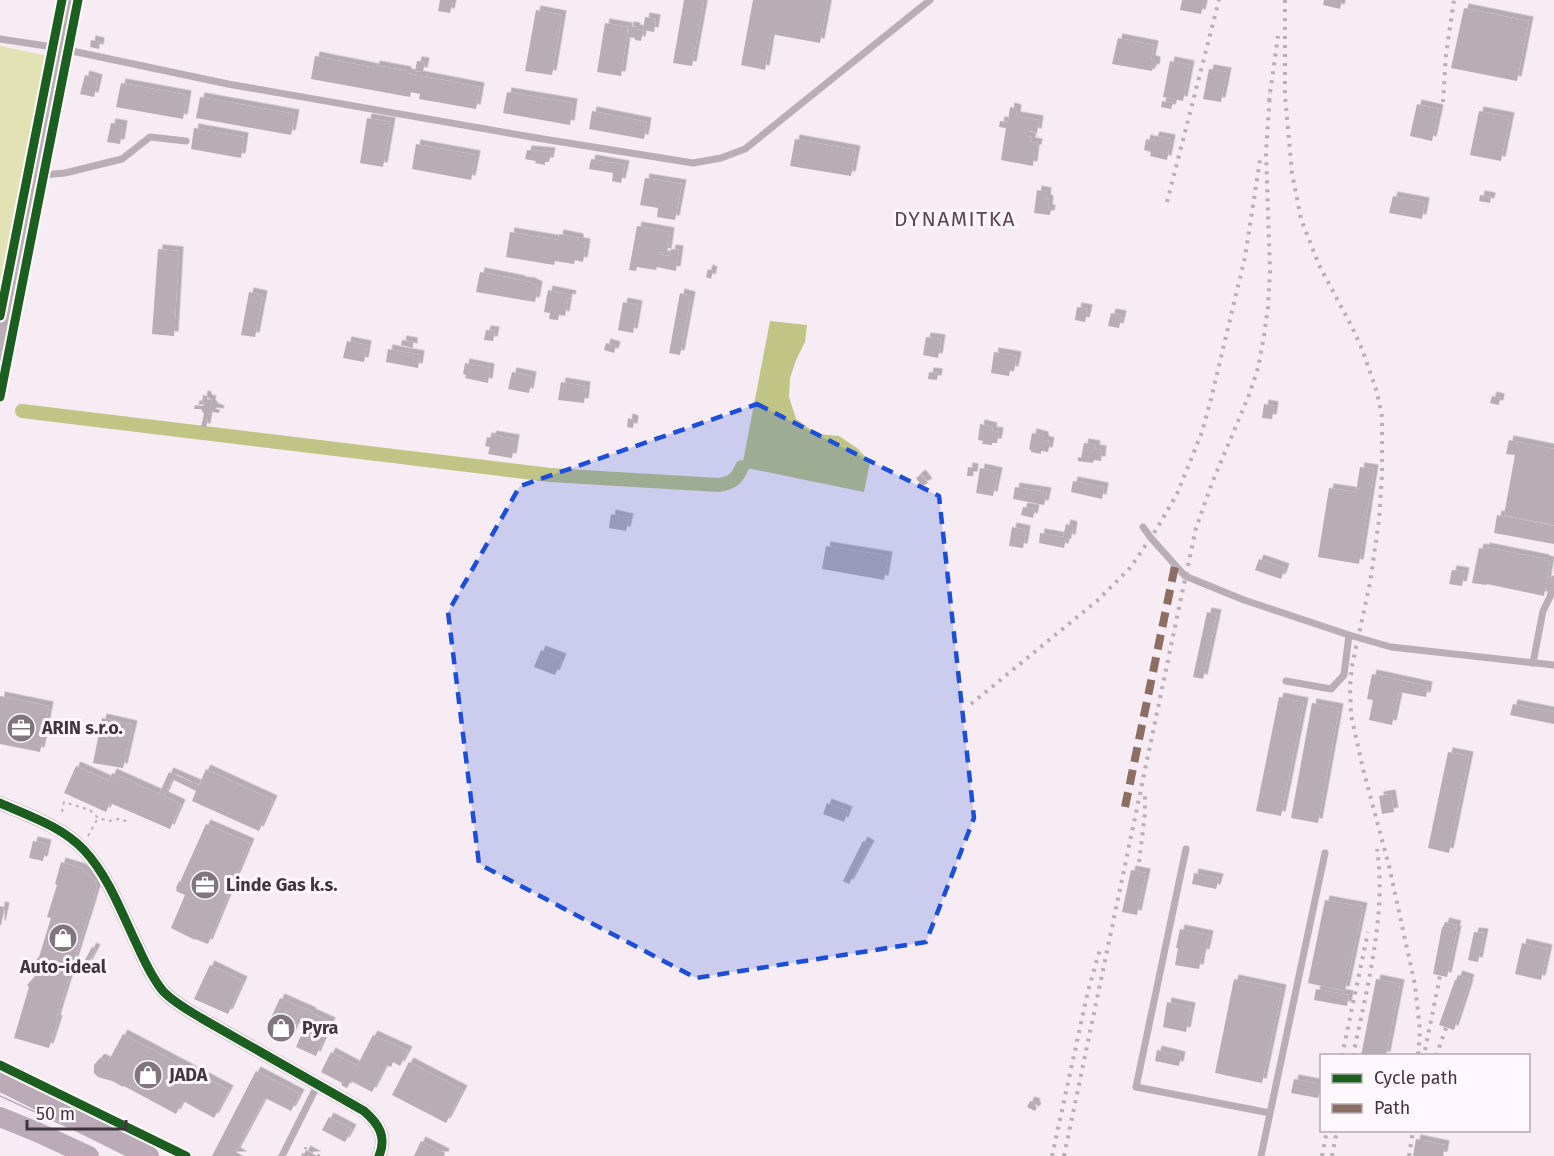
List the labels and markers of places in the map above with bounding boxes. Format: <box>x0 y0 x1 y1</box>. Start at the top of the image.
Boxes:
office icon: ARIN s.r.o. <box>5 712 37 744</box>
place label: ARIN s.r.o. <box>41 717 123 739</box>
office icon: Linde Gas k.s. <box>189 869 221 901</box>
place label: Linde Gas k.s. <box>226 874 338 896</box>
shop icon: Auto-ideal <box>47 922 79 954</box>
place label: Auto-ideal <box>19 956 107 978</box>
shop icon: Pyra <box>265 1012 297 1044</box>
place label: Pyra <box>302 1017 339 1039</box>
shop icon: JADA <box>132 1059 164 1091</box>
place label: JADA <box>168 1064 208 1086</box>

